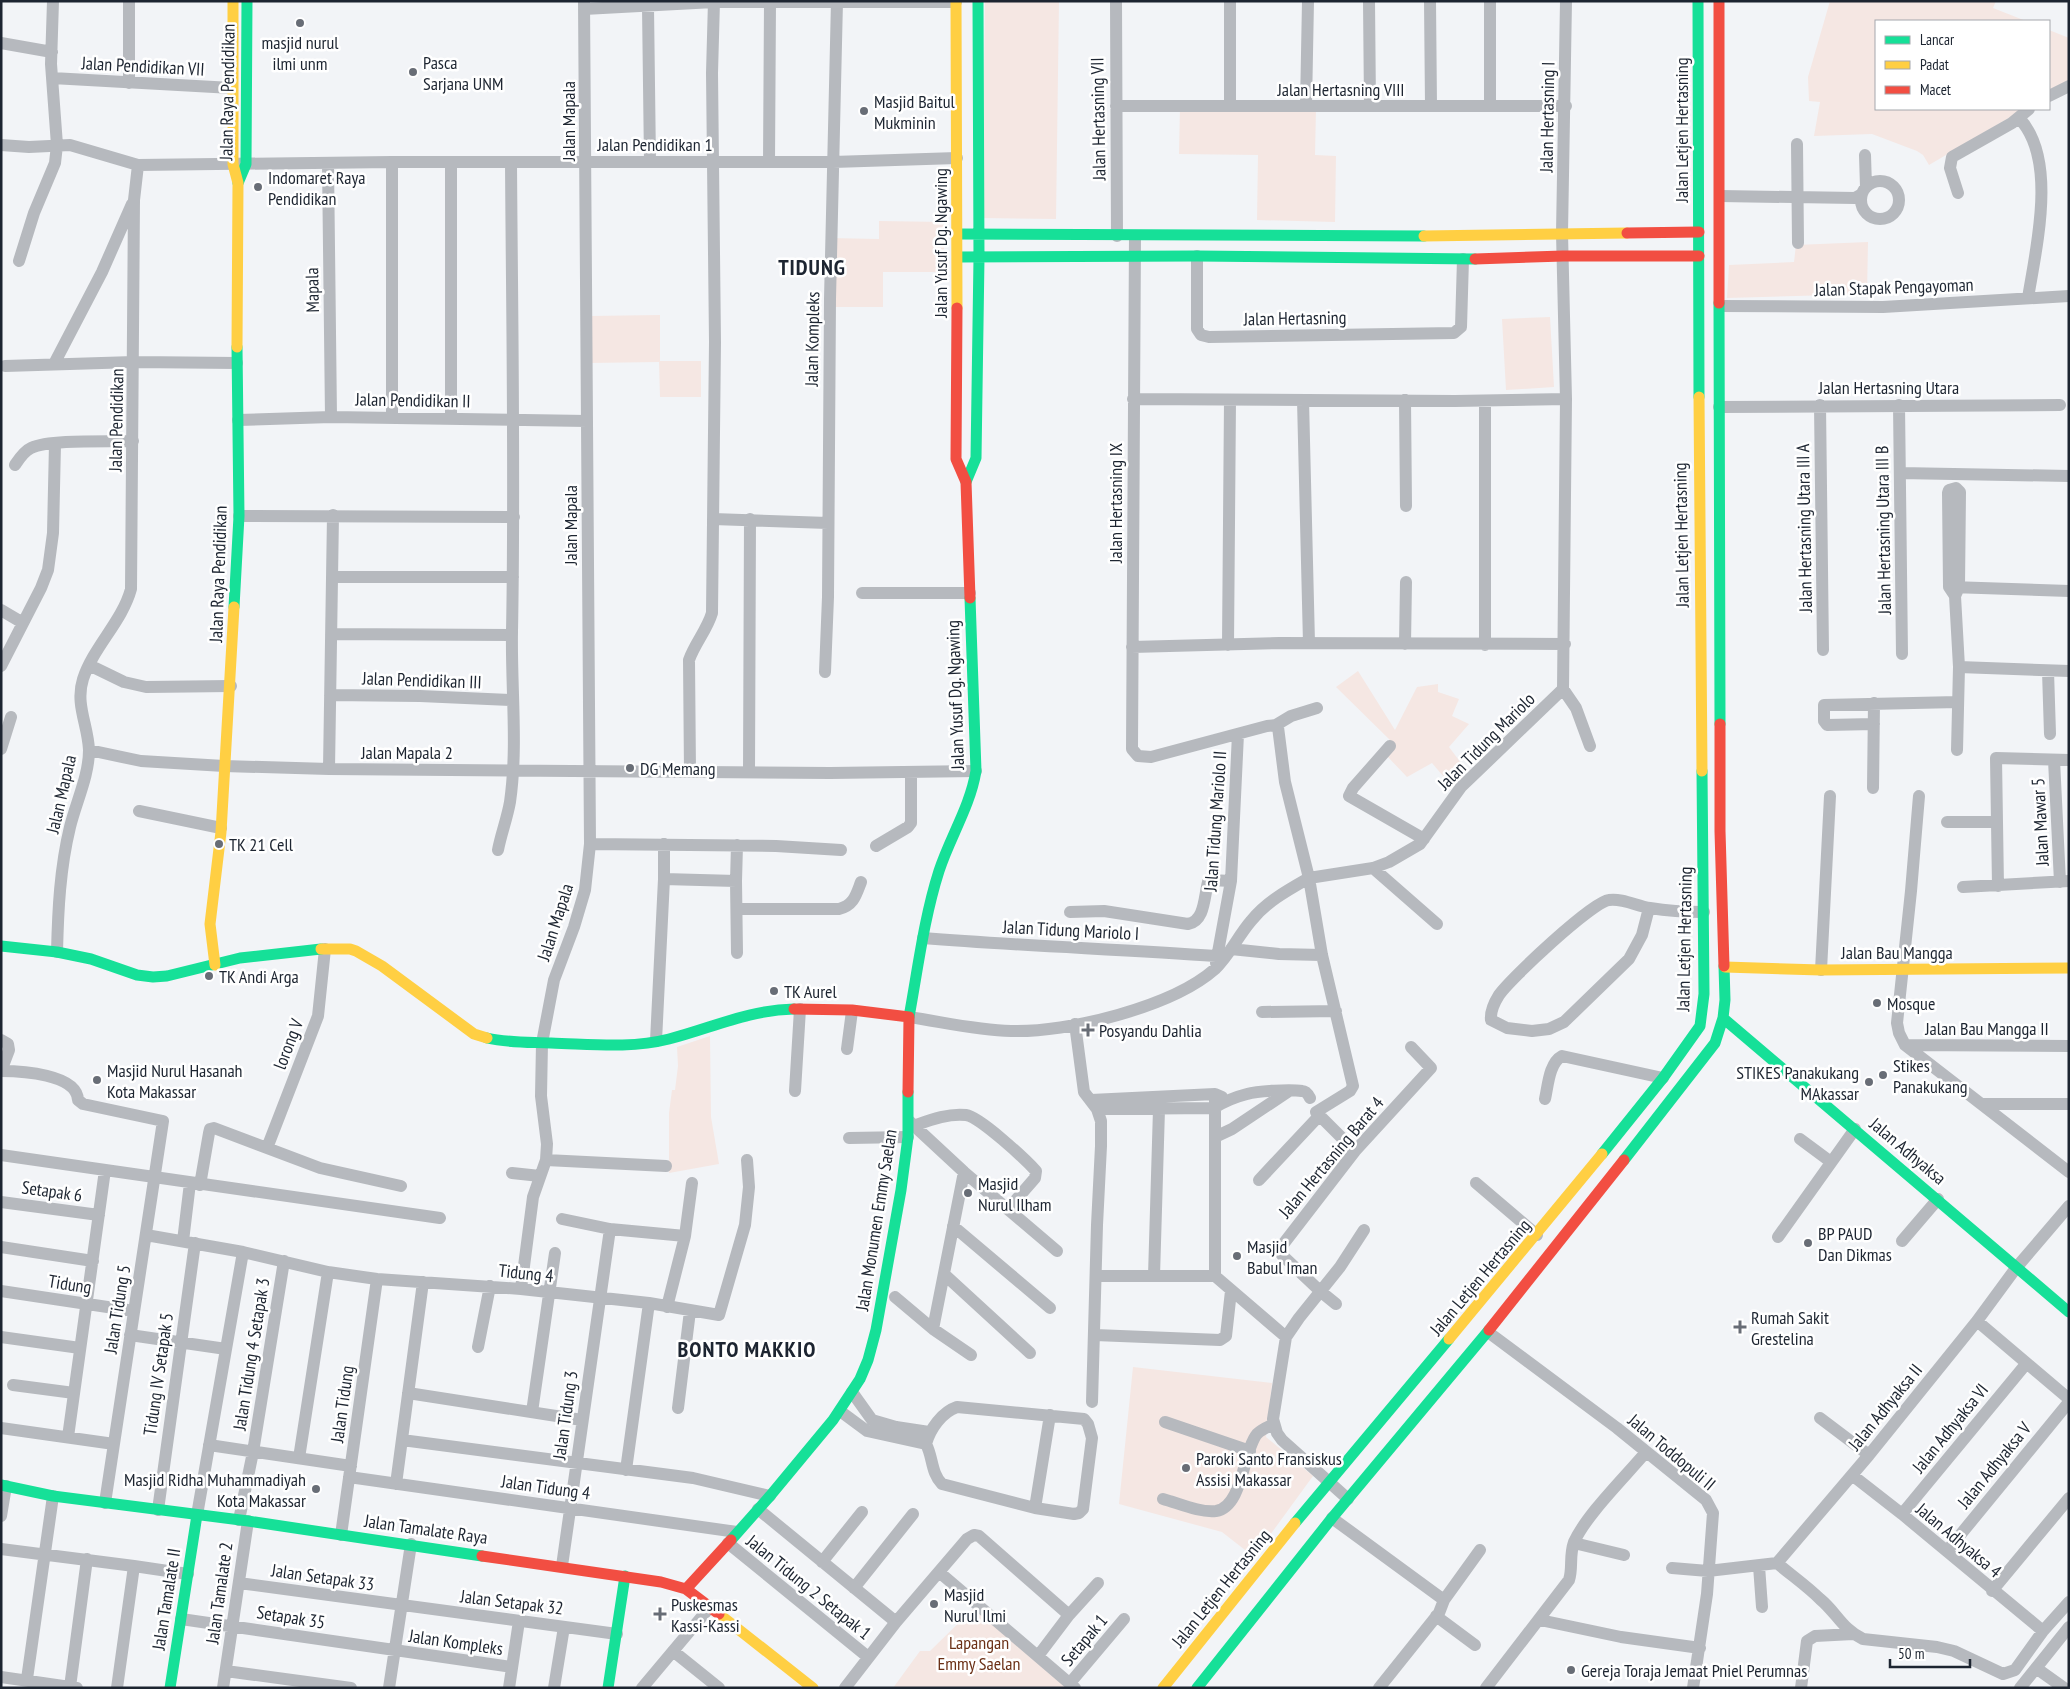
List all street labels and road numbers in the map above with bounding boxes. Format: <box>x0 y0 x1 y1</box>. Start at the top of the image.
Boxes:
street label: Jalan Raya Pendidikan <box>214 23 240 162</box>
street label: Jalan Pendidikan VII <box>80 51 205 81</box>
street label: Jalan Hertasning VII <box>1085 57 1111 182</box>
street label: Jalan Letjen Hertasning <box>1670 58 1693 203</box>
street label: Jalan Hertasning I <box>1535 61 1559 174</box>
street label: Jalan Hertasning VIII <box>1276 78 1405 101</box>
street label: Jalan Mapala <box>557 81 580 162</box>
street label: Jalan Pendidikan 1 <box>597 133 712 156</box>
street label: Jalan Yusuf Dg. Ngawing <box>929 168 952 319</box>
street label: Mapala <box>300 267 324 313</box>
street label: Jalan Stapak Pengayoman <box>1813 273 1974 301</box>
street label: Jalan Kompleks <box>800 291 824 388</box>
street label: Jalan Hertasning <box>1242 306 1347 330</box>
street label: Jalan Pendidikan <box>104 368 128 473</box>
street label: Jalan Hertasning Utara <box>1818 376 1959 399</box>
street label: Jalan Pendidikan II <box>354 387 471 413</box>
street label: Jalan Hertasning IX <box>1104 443 1127 564</box>
street label: Jalan Hertasning Utara III A <box>1791 443 1817 613</box>
street label: Jalan Hertasning Utara III B <box>1870 445 1896 616</box>
street label: Jalan Letjen Hertasning <box>1668 462 1694 609</box>
street label: Jalan Mapala <box>559 485 582 566</box>
street label: Jalan Raya Pendidikan <box>204 505 232 644</box>
street label: Jalan Yusuf Dg. Ngawing <box>941 620 969 771</box>
street label: Jalan Pendidikan III <box>361 666 482 694</box>
street label: Jalan Tidung Mariolo <box>1432 687 1540 795</box>
street label: Jalan Mapala 2 <box>360 741 453 764</box>
street label: Jalan Tidung Mariolo II <box>1199 750 1231 893</box>
street label: Jalan Mapala <box>41 753 81 836</box>
street label: Jalan Mawar 5 <box>2026 777 2054 868</box>
street label: Jalan Letjen Hertasning <box>1671 866 1697 1013</box>
street label: Jalan Mapala <box>531 881 578 964</box>
street label: Jalan Tidung Mariolo I <box>1001 915 1140 945</box>
street label: Jalan Bau Mangga <box>1840 941 1953 964</box>
street label: lorong V <box>268 1015 308 1072</box>
street label: Jalan Bau Mangga II <box>1924 1017 2049 1040</box>
street label: Jalan Hertasning Barat 4 <box>1273 1092 1388 1223</box>
street label: Jalan Adhyaksa <box>1864 1112 1951 1190</box>
street label: Jalan Monumen Emmy Saelan <box>850 1128 902 1313</box>
street label: Setapak 6 <box>20 1175 84 1207</box>
street label: Jalan Letjen Hertasning <box>1424 1214 1535 1341</box>
street label: Tidung 4 <box>497 1259 555 1287</box>
street label: Jalan Tidung 5 <box>98 1263 135 1356</box>
street label: Tidung <box>47 1269 93 1299</box>
street label: Jalan Tidung 4 Setapak 3 <box>227 1276 274 1433</box>
street label: Tidung IV Setapak 5 <box>138 1311 178 1437</box>
street label: Jalan Adhyaksa II <box>1842 1359 1927 1456</box>
street label: Jalan Tidung <box>325 1364 359 1445</box>
street label: Jalan Tidung 3 <box>547 1369 583 1462</box>
street label: Jalan Adhyaksa VI <box>1907 1379 1993 1477</box>
street label: Jalan Toddopuli II <box>1623 1408 1721 1495</box>
street label: Jalan Adhyaksa V <box>1952 1417 2036 1513</box>
street label: Jalan Tidung 4 <box>499 1469 592 1505</box>
street label: Jalan Adhyaksa 4 <box>1911 1497 2006 1582</box>
street label: Jalan Tamalate Raya <box>362 1509 489 1549</box>
street label: Jalan Letjen Hertasning <box>1166 1524 1276 1652</box>
street label: Jalan Tidung 2 Setapak 1 <box>741 1529 876 1644</box>
street label: Jalan Tamalate 2 <box>200 1541 238 1646</box>
street label: Jalan Tamalate II <box>146 1547 185 1652</box>
street label: Jalan Setapak 33 <box>269 1558 376 1596</box>
street label: Jalan Setapak 32 <box>458 1584 565 1620</box>
street label: Setapak 35 <box>255 1600 327 1634</box>
street label: Setapak 1 <box>1056 1609 1112 1671</box>
street label: Jalan Kompleks <box>406 1624 505 1660</box>

